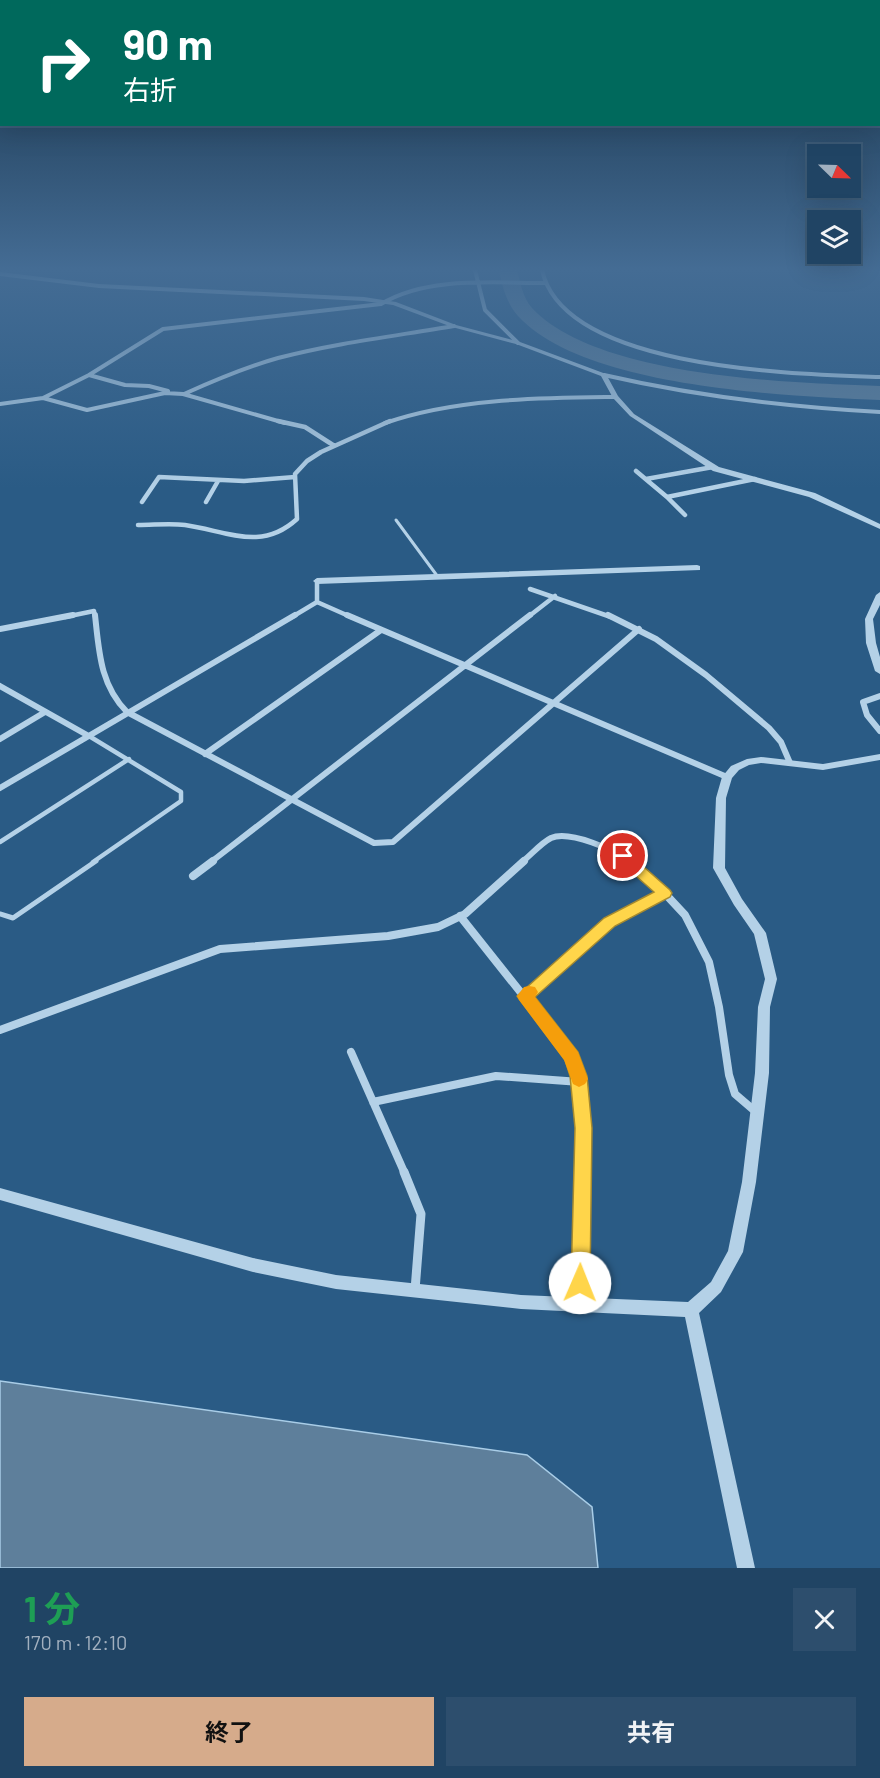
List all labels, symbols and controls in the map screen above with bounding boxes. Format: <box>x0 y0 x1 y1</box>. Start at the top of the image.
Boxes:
text: 90 m <box>123 18 213 68</box>
icon: right <box>24 24 102 102</box>
text: 右折 <box>123 73 177 105</box>
north arrow <box>807 144 861 198</box>
map controls <box>807 144 861 264</box>
button: layers <box>807 210 861 264</box>
pin <box>597 830 648 881</box>
icon: arrive <box>606 839 639 872</box>
position arrow <box>548 1251 612 1315</box>
text: 1 分 <box>24 1586 80 1629</box>
button: close <box>793 1588 856 1651</box>
text: 170 m · 12:10 <box>24 1630 127 1654</box>
button: 終了 <box>24 1697 434 1766</box>
button: 共有 <box>446 1697 856 1766</box>

